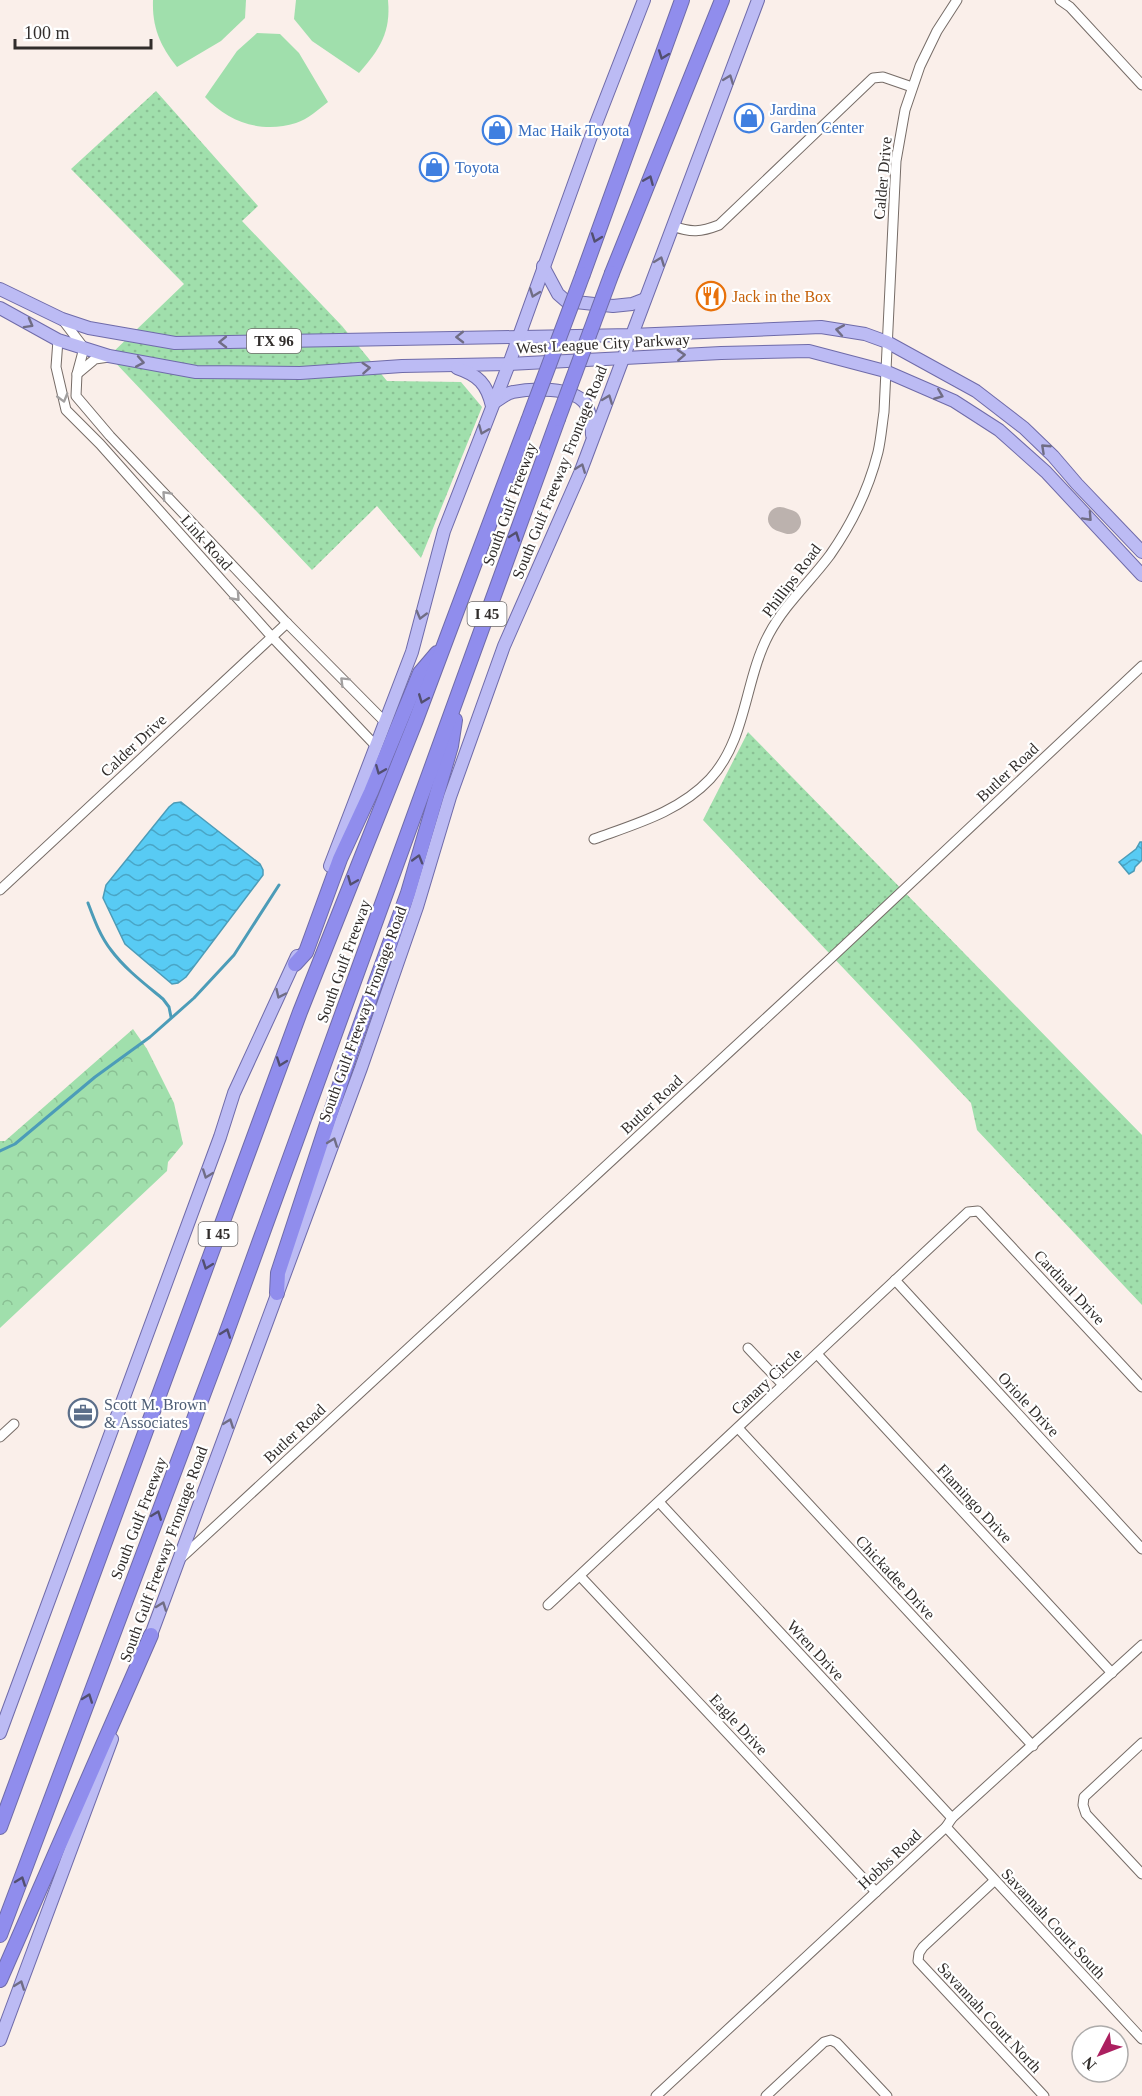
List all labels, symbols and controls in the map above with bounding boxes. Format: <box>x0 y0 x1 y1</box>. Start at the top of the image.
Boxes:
scale bar <box>15 12 152 50</box>
text: 100 m <box>24 23 70 43</box>
one-way arrow <box>657 49 670 60</box>
one-way arrow <box>722 74 735 85</box>
place label: Jardina Garden Center <box>770 101 864 136</box>
shop icon: Jardina Garden Center <box>733 102 765 134</box>
shop icon: Mac Haik Toyota <box>481 114 513 146</box>
place label: Mac Haik Toyota <box>518 122 629 140</box>
street label: Calder Drive <box>870 136 895 220</box>
shop icon: Toyota <box>418 151 450 183</box>
place label: Toyota <box>455 159 499 177</box>
one-way arrow <box>642 175 654 186</box>
one-way arrow <box>591 232 603 243</box>
one-way arrow <box>652 256 665 267</box>
restaurant icon: Jack in the Box <box>695 280 727 312</box>
one-way arrow <box>528 287 541 298</box>
place label: Jack in the Box <box>732 288 831 305</box>
one-way arrow <box>23 317 33 328</box>
one-way arrow <box>835 324 845 337</box>
road number: TX 96 <box>247 329 301 353</box>
street label: West League City Parkway <box>516 330 691 358</box>
one-way arrow <box>456 331 465 343</box>
one-way arrow <box>219 336 228 348</box>
one-way arrow <box>676 349 685 362</box>
one-way arrow <box>135 355 145 368</box>
one-way arrow <box>362 362 371 375</box>
street label: South Gulf Freeway Frontage Road <box>507 363 611 581</box>
one-way arrow <box>932 388 943 400</box>
one-way arrow <box>55 393 68 403</box>
one-way arrow <box>600 394 613 405</box>
one-way arrow <box>477 424 490 435</box>
street label: South Gulf Freeway <box>478 440 540 568</box>
one-way arrow <box>1041 444 1051 455</box>
one-way arrow <box>574 463 586 474</box>
one-way arrow <box>162 491 173 502</box>
street label: Link Road <box>178 511 236 573</box>
one-way arrow <box>1081 511 1092 521</box>
one-way arrow <box>508 531 520 542</box>
street label: Phillips Road <box>759 541 825 621</box>
one-way arrow <box>229 590 240 601</box>
road number: I 45 <box>468 602 506 626</box>
one-way arrow <box>416 610 429 620</box>
one-way arrow <box>340 677 351 687</box>
one-way arrow <box>418 693 431 704</box>
street label: Calder Drive <box>97 711 170 780</box>
street label: Butler Road <box>973 740 1042 805</box>
one-way arrow <box>375 764 387 775</box>
one-way arrow <box>411 854 423 865</box>
one-way arrow <box>347 874 359 885</box>
street label: South Gulf Freeway <box>313 897 375 1025</box>
street label: South Gulf Freeway Frontage Road <box>315 904 410 1125</box>
one-way arrow <box>276 988 288 999</box>
one-way arrow <box>276 1056 289 1067</box>
street label: Butler Road <box>617 1072 686 1137</box>
one-way arrow <box>326 1137 339 1147</box>
one-way arrow <box>201 1169 214 1179</box>
road number: I 45 <box>198 1222 238 1246</box>
street label: Cardinal Drive <box>1031 1247 1108 1328</box>
one-way arrow <box>202 1259 215 1270</box>
one-way arrow <box>219 1328 231 1339</box>
street label: Canary Circle <box>728 1345 805 1419</box>
street label: Oriole Drive <box>995 1369 1063 1440</box>
place label: Scott M. Brown & Associates <box>104 1396 207 1431</box>
office icon: Scott M. Brown & Associates <box>67 1397 99 1429</box>
street label: Butler Road <box>260 1401 329 1466</box>
one-way arrow <box>222 1418 235 1429</box>
street label: South Gulf Freeway Frontage Road <box>116 1444 211 1665</box>
street label: South Gulf Freeway <box>107 1455 171 1582</box>
street label: Flamingo Drive <box>933 1460 1016 1547</box>
one-way arrow <box>150 1510 162 1521</box>
street label: Chickadee Drive <box>853 1532 939 1623</box>
one-way arrow <box>154 1601 167 1612</box>
street label: Wren Drive <box>784 1617 848 1684</box>
street label: Eagle Drive <box>705 1690 771 1759</box>
one-way arrow <box>81 1693 94 1704</box>
street label: Hobbs Road <box>854 1826 924 1893</box>
street label: Savannah Court South <box>998 1865 1109 1982</box>
one-way arrow <box>13 1876 26 1887</box>
street label: Savannah Court North <box>934 1959 1045 2076</box>
one-way arrow <box>13 1981 26 1991</box>
north arrow <box>1070 2024 1130 2084</box>
text: N <box>1079 2053 1099 2074</box>

